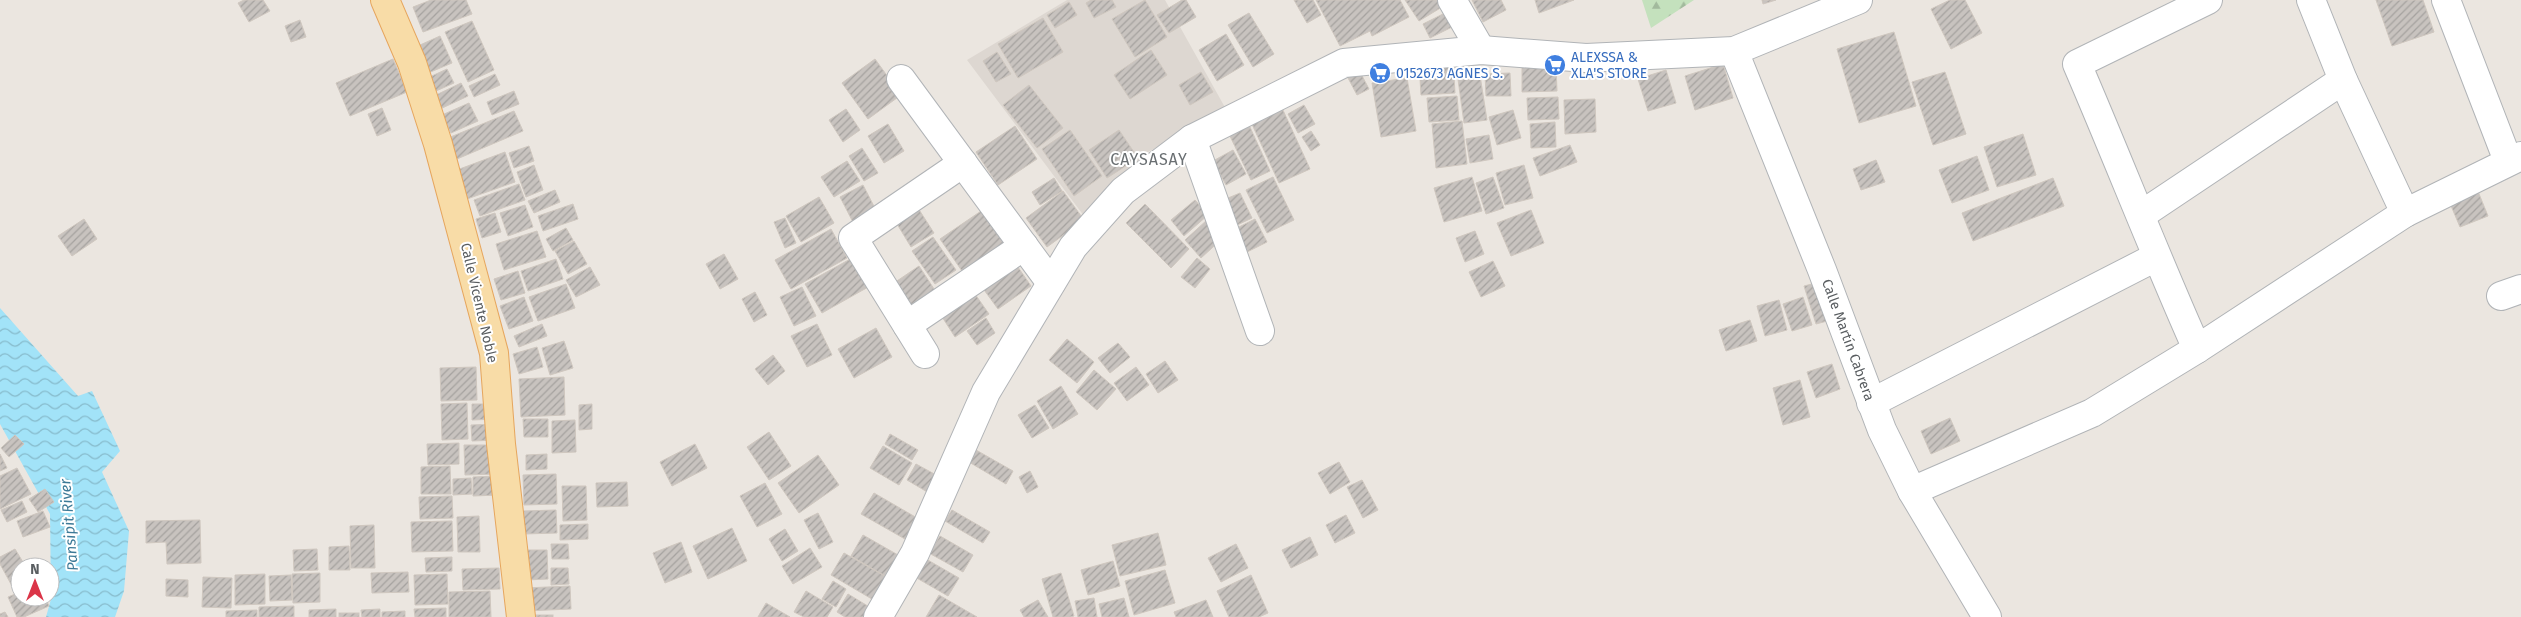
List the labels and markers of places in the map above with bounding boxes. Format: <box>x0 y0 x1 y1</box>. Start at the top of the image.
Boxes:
place label: ALEXSSA & XLA'S STORE <box>1571 49 1647 82</box>
supermarket icon: ALEXSSA & XLA'S STORE <box>1543 53 1567 77</box>
supermarket icon: 0152673 AGNES S. <box>1368 61 1392 85</box>
place label: 0152673 AGNES S. <box>1396 65 1503 82</box>

